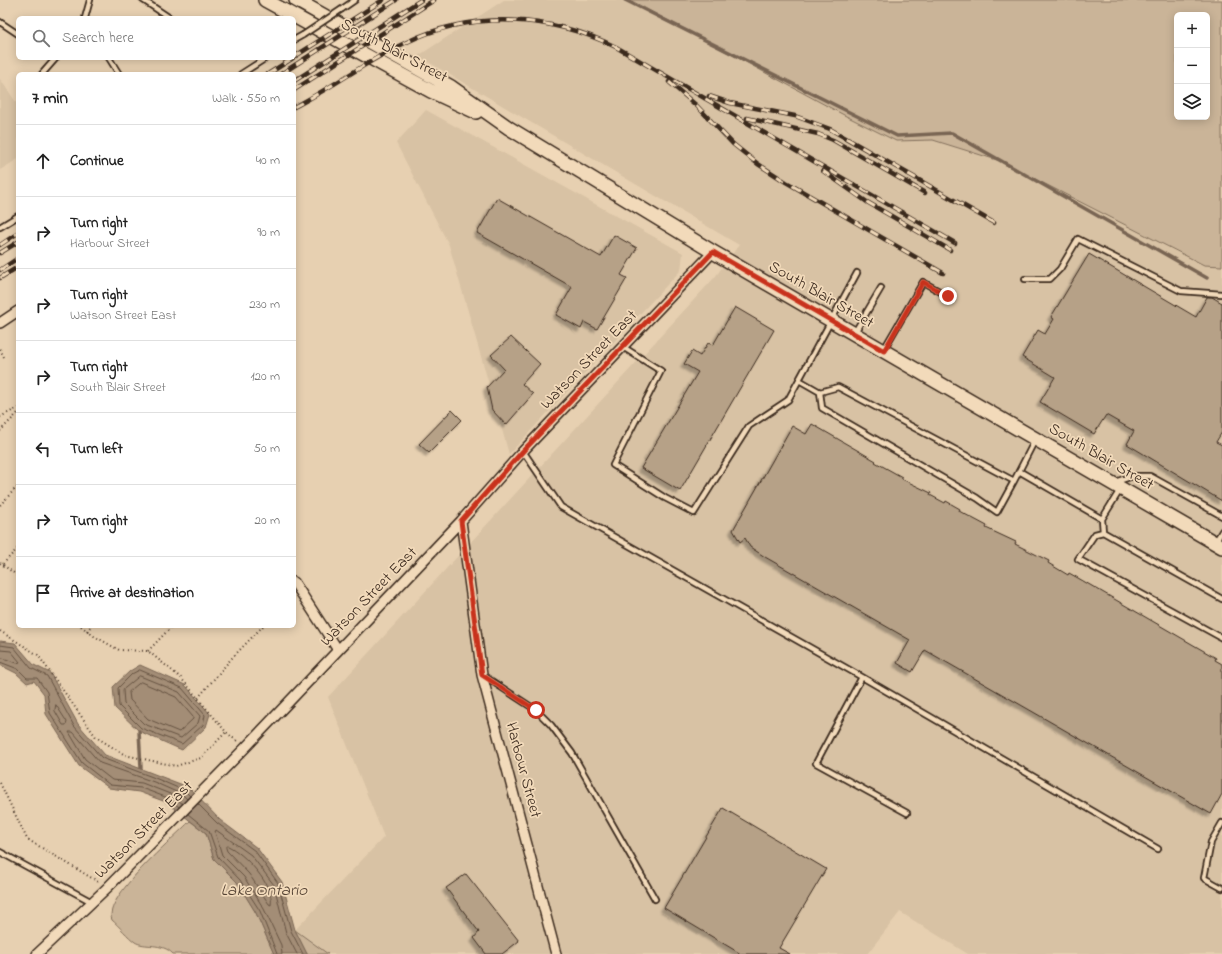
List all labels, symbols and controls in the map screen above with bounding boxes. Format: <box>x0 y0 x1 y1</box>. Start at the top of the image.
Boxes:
map controls <box>1174 12 1210 120</box>
button: + <box>1174 12 1210 48</box>
street label: South Blair Street <box>336 13 452 90</box>
search box <box>16 16 296 60</box>
icon: search <box>30 27 52 49</box>
text: Search here <box>62 27 134 49</box>
button: − <box>1174 48 1210 84</box>
button: layers <box>1174 84 1210 120</box>
text: 7 min <box>32 86 68 111</box>
text: Walk · 550 m <box>212 89 280 108</box>
icon: ahead <box>32 150 54 172</box>
text: Continue <box>70 150 124 172</box>
text: 40 m <box>256 151 280 170</box>
text: Turn right <box>70 212 128 234</box>
icon: right <box>32 222 54 244</box>
text: 90 m <box>257 223 280 242</box>
text: Harbour Street <box>70 234 150 253</box>
street label: South Blair Street <box>764 255 879 335</box>
text: Turn right <box>70 284 128 306</box>
route end <box>939 287 957 305</box>
icon: right <box>32 294 54 316</box>
text: 230 m <box>249 295 280 314</box>
street label: Watson Street East <box>535 304 644 415</box>
text: Watson Street East <box>70 306 176 325</box>
text: Turn right <box>70 356 128 378</box>
icon: right <box>32 366 54 388</box>
text: 120 m <box>250 367 280 386</box>
text: South Blair Street <box>70 378 166 397</box>
street label: South Blair Street <box>1044 417 1159 497</box>
icon: left <box>32 438 54 460</box>
text: Turn left <box>70 438 123 460</box>
text: 50 m <box>254 439 280 458</box>
icon: right <box>32 510 54 532</box>
text: Turn right <box>70 510 128 532</box>
text: 20 m <box>255 511 280 530</box>
street label: Watson Street East <box>315 541 424 652</box>
icon: arrive <box>32 582 54 604</box>
text: Arrive at destination <box>70 582 194 604</box>
route start <box>527 701 545 719</box>
street label: Harbour Street <box>499 720 547 821</box>
street label: Watson Street East <box>89 775 199 885</box>
water label: Lake Ontario <box>221 878 308 903</box>

